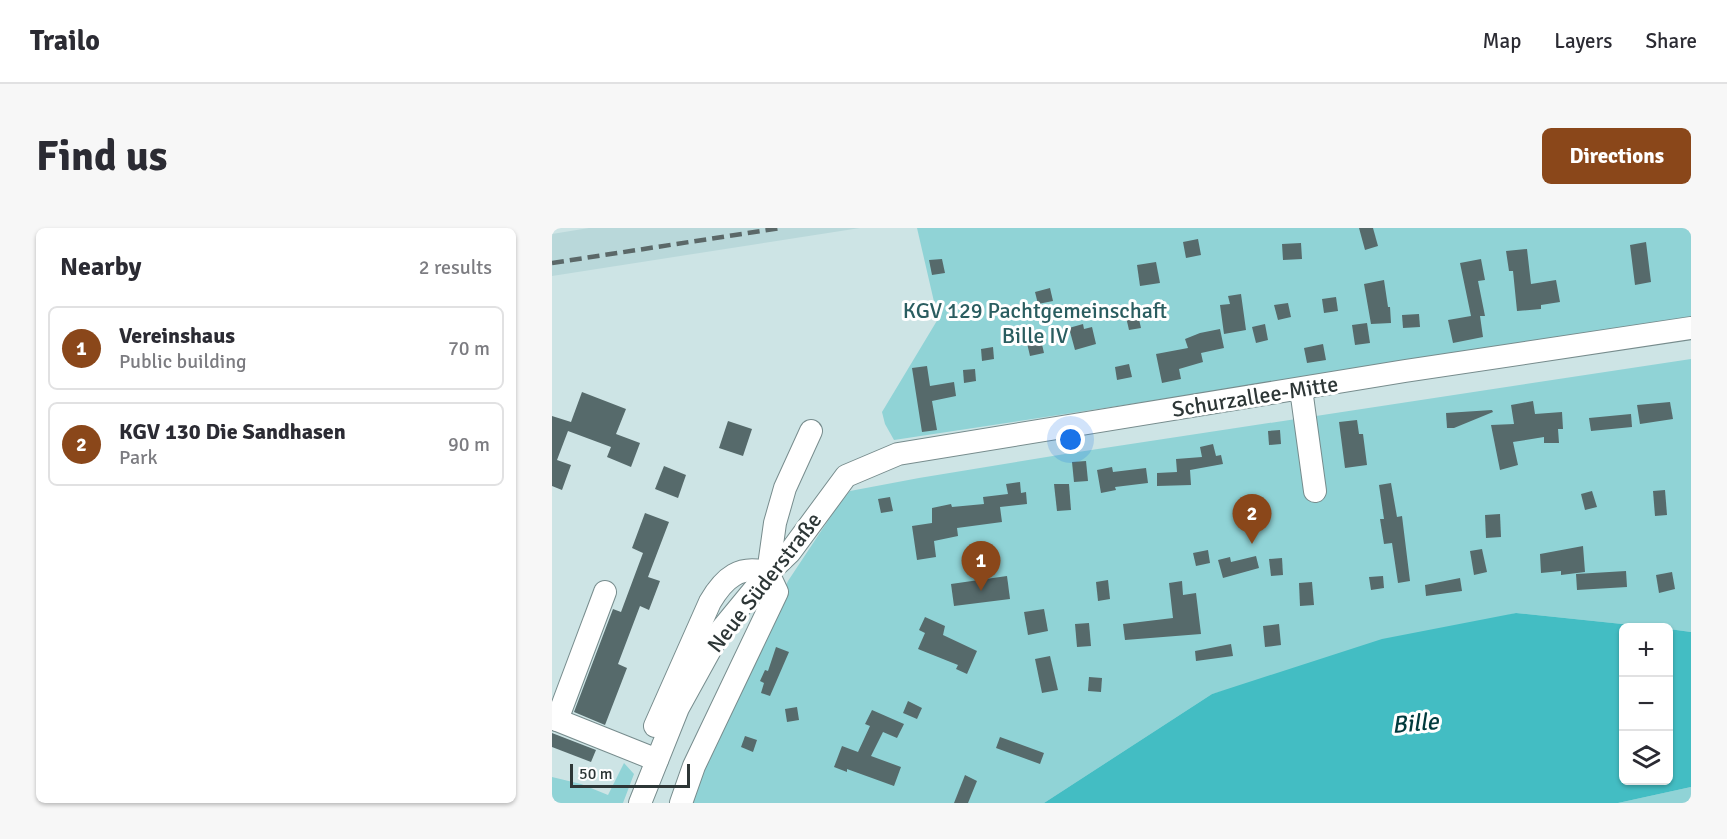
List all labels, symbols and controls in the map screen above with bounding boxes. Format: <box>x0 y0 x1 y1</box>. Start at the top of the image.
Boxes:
text: Trailo <box>30 24 100 58</box>
text: Map <box>1483 28 1521 54</box>
text: Layers <box>1554 28 1612 54</box>
text: Share <box>1645 28 1697 54</box>
button: Directions <box>1542 128 1691 184</box>
text: Find us <box>36 131 167 182</box>
text: Nearby <box>60 251 141 283</box>
text: 2 results <box>419 255 492 280</box>
park label: KGV 129 Pachtgemeinschaft Bille IV <box>903 297 1167 349</box>
text: Vereinshaus <box>119 322 235 349</box>
text: 1 <box>76 336 87 361</box>
text: 70 m <box>448 336 490 361</box>
text: Public building <box>119 349 247 374</box>
street label: Schurzallee-Mitte <box>1170 370 1340 423</box>
text: KGV 130 Die Sandhasen <box>119 418 346 445</box>
your location <box>1056 425 1085 454</box>
text: 2 <box>76 432 87 457</box>
text: 90 m <box>448 432 490 457</box>
text: Park <box>119 445 157 470</box>
pin: 2 <box>1232 494 1272 544</box>
street label: Neue Süderstraße <box>701 507 827 658</box>
pin: 1 <box>962 542 1000 591</box>
map controls <box>1619 623 1673 785</box>
button: + <box>1619 623 1673 677</box>
button: − <box>1619 677 1673 731</box>
water label: Bille <box>1390 706 1441 740</box>
button: layers <box>1619 731 1673 785</box>
scale bar <box>570 761 690 788</box>
text: 50 m <box>579 764 613 784</box>

